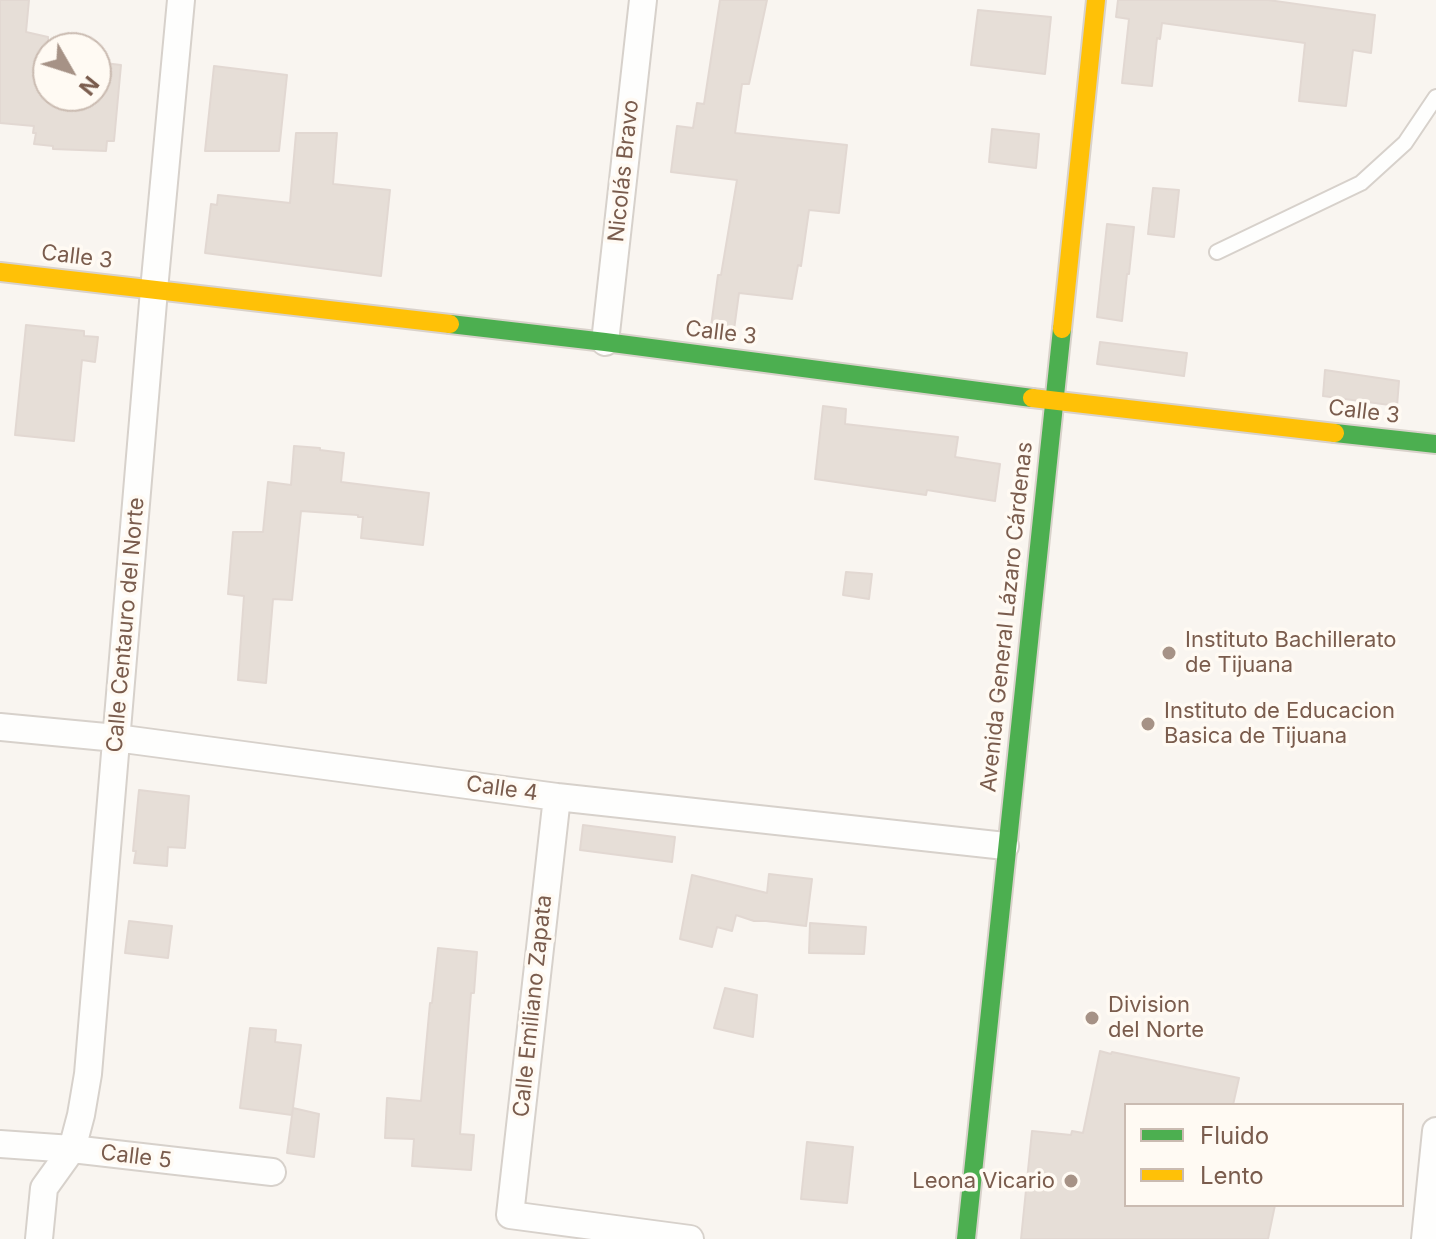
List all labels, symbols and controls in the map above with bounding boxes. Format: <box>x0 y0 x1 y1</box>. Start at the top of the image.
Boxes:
north arrow <box>32 32 112 112</box>
text: N <box>74 71 104 101</box>
street label: Nicolás Bravo <box>603 99 645 243</box>
street label: Calle 3 <box>40 240 114 274</box>
street label: Calle 3 <box>684 316 758 350</box>
street label: Calle 3 <box>1327 395 1401 429</box>
street label: Avenida General Lázaro Cárdenas <box>975 440 1039 794</box>
street label: Calle Centauro del Norte <box>102 496 150 754</box>
place label: Instituto Bachillerato de Tijuana <box>1185 627 1397 678</box>
marker: Instituto Bachillerato de Tijuana <box>1160 644 1178 662</box>
place label: Instituto de Educacion Basica de Tijuana <box>1164 698 1395 750</box>
marker: Instituto de Educacion Basica de Tijuana <box>1139 715 1157 733</box>
street label: Calle 4 <box>464 771 540 807</box>
street label: Calle Emiliano Zapata <box>508 894 558 1118</box>
place label: Division del Norte <box>1108 992 1204 1044</box>
marker: Division del Norte <box>1083 1009 1101 1027</box>
legend <box>1124 1103 1404 1207</box>
text: Fluido <box>1200 1121 1269 1150</box>
street label: Calle 5 <box>99 1140 173 1174</box>
text: Lento <box>1200 1161 1264 1190</box>
place label: Leona Vicario <box>912 1168 1055 1194</box>
marker: Leona Vicario <box>1062 1172 1080 1190</box>

